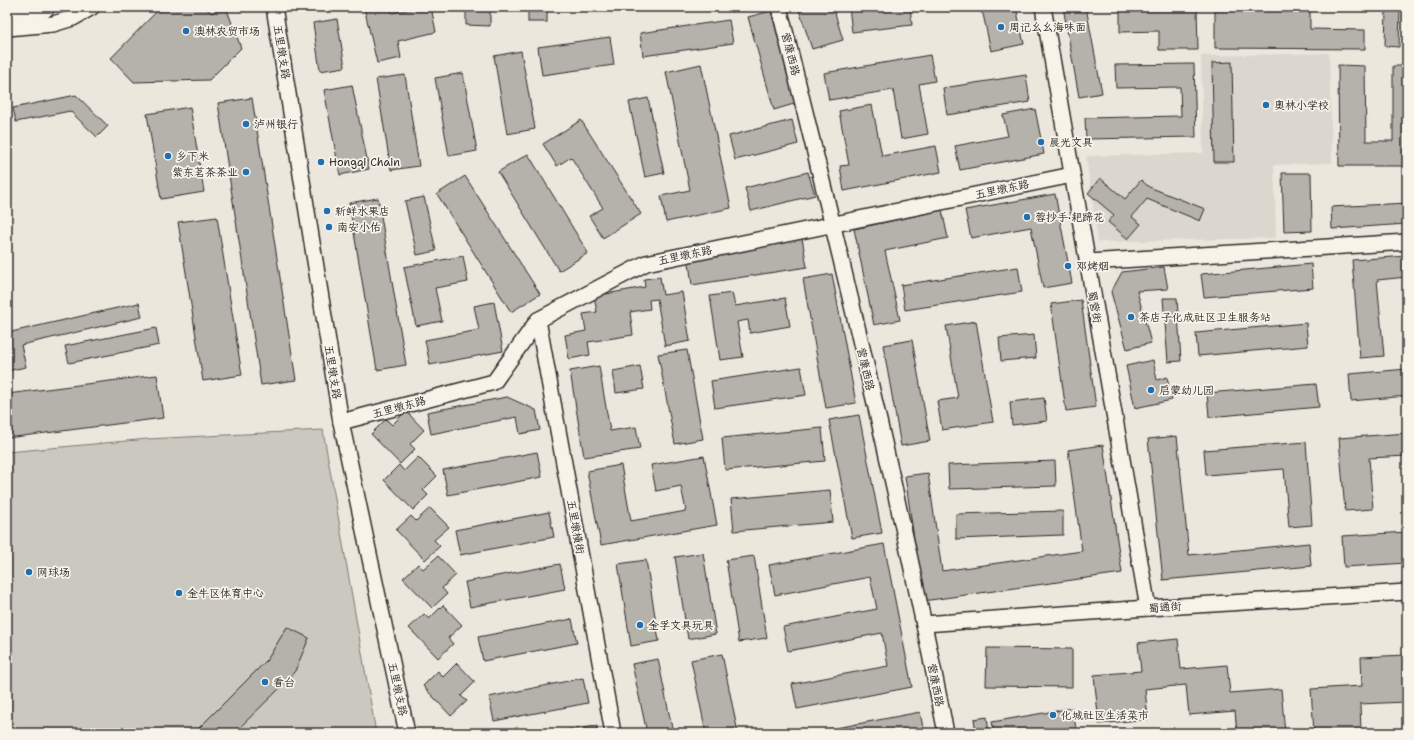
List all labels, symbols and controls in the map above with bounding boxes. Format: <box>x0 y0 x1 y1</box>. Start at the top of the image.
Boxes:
place label: 周记幺幺海味面 <box>1009 20 1086 35</box>
marker: 周记幺幺海味面 <box>996 22 1006 32</box>
place label: 澳林农贸市场 <box>194 24 260 39</box>
street label: 五里墩支路 <box>270 24 293 80</box>
marker: 澳林农贸市场 <box>181 26 191 36</box>
street label: 营康西路 <box>778 31 803 77</box>
place label: 奥林小学校 <box>1274 98 1329 113</box>
marker: 奥林小学校 <box>1261 100 1271 110</box>
place label: 泸州银行 <box>254 117 298 132</box>
marker: 泸州银行 <box>241 119 251 129</box>
place label: 晨光文具 <box>1049 135 1093 150</box>
marker: 晨光文具 <box>1036 137 1046 147</box>
place label: 乡下米 <box>176 149 209 164</box>
marker: 乡下米 <box>163 151 173 161</box>
place label: Hongqi Chain <box>329 155 400 170</box>
marker: Hongqi Chain <box>316 157 326 167</box>
place label: 紫东茗茶茶业 <box>172 165 238 180</box>
marker: 紫东茗茶茶业 <box>241 167 251 177</box>
street label: 五里墩东路 <box>974 176 1031 203</box>
place label: 新鲜水果店 <box>335 204 390 219</box>
marker: 新鲜水果店 <box>322 206 332 216</box>
place label: 蓉抄手·耙蹄花 <box>1035 210 1104 225</box>
marker: 蓉抄手·耙蹄花 <box>1022 212 1032 222</box>
place label: 南安小佑 <box>337 220 381 235</box>
marker: 南安小佑 <box>324 222 334 232</box>
street label: 五里墩东路 <box>657 242 714 269</box>
place label: 邓烤烟 <box>1076 259 1109 274</box>
marker: 邓烤烟 <box>1063 261 1073 271</box>
street label: 蜀营街 <box>1084 290 1105 326</box>
place label: 茶店子化成社区卫生服务站 <box>1139 310 1271 325</box>
marker: 茶店子化成社区卫生服务站 <box>1126 312 1136 322</box>
street label: 五里墩支路 <box>321 344 344 400</box>
street label: 营康西路 <box>853 346 878 392</box>
place label: 启蒙幼儿园 <box>1159 383 1214 398</box>
marker: 启蒙幼儿园 <box>1146 385 1156 395</box>
street label: 五里墩东路 <box>371 393 428 422</box>
street label: 五里墩横街 <box>563 499 588 556</box>
place label: 网球场 <box>37 565 70 580</box>
marker: 网球场 <box>24 567 34 577</box>
place label: 金牛区体育中心 <box>187 586 264 601</box>
marker: 金牛区体育中心 <box>174 588 184 598</box>
street label: 蜀通街 <box>1148 599 1183 616</box>
place label: 金孚文具玩具 <box>648 618 714 633</box>
marker: 金孚文具玩具 <box>635 620 645 630</box>
street label: 五里墩支路 <box>384 661 411 718</box>
street label: 营康西路 <box>924 662 947 708</box>
place label: 看台 <box>273 675 295 690</box>
marker: 看台 <box>260 677 270 687</box>
place label: 化城社区生活菜市 <box>1061 708 1149 723</box>
marker: 化城社区生活菜市 <box>1048 710 1058 720</box>

